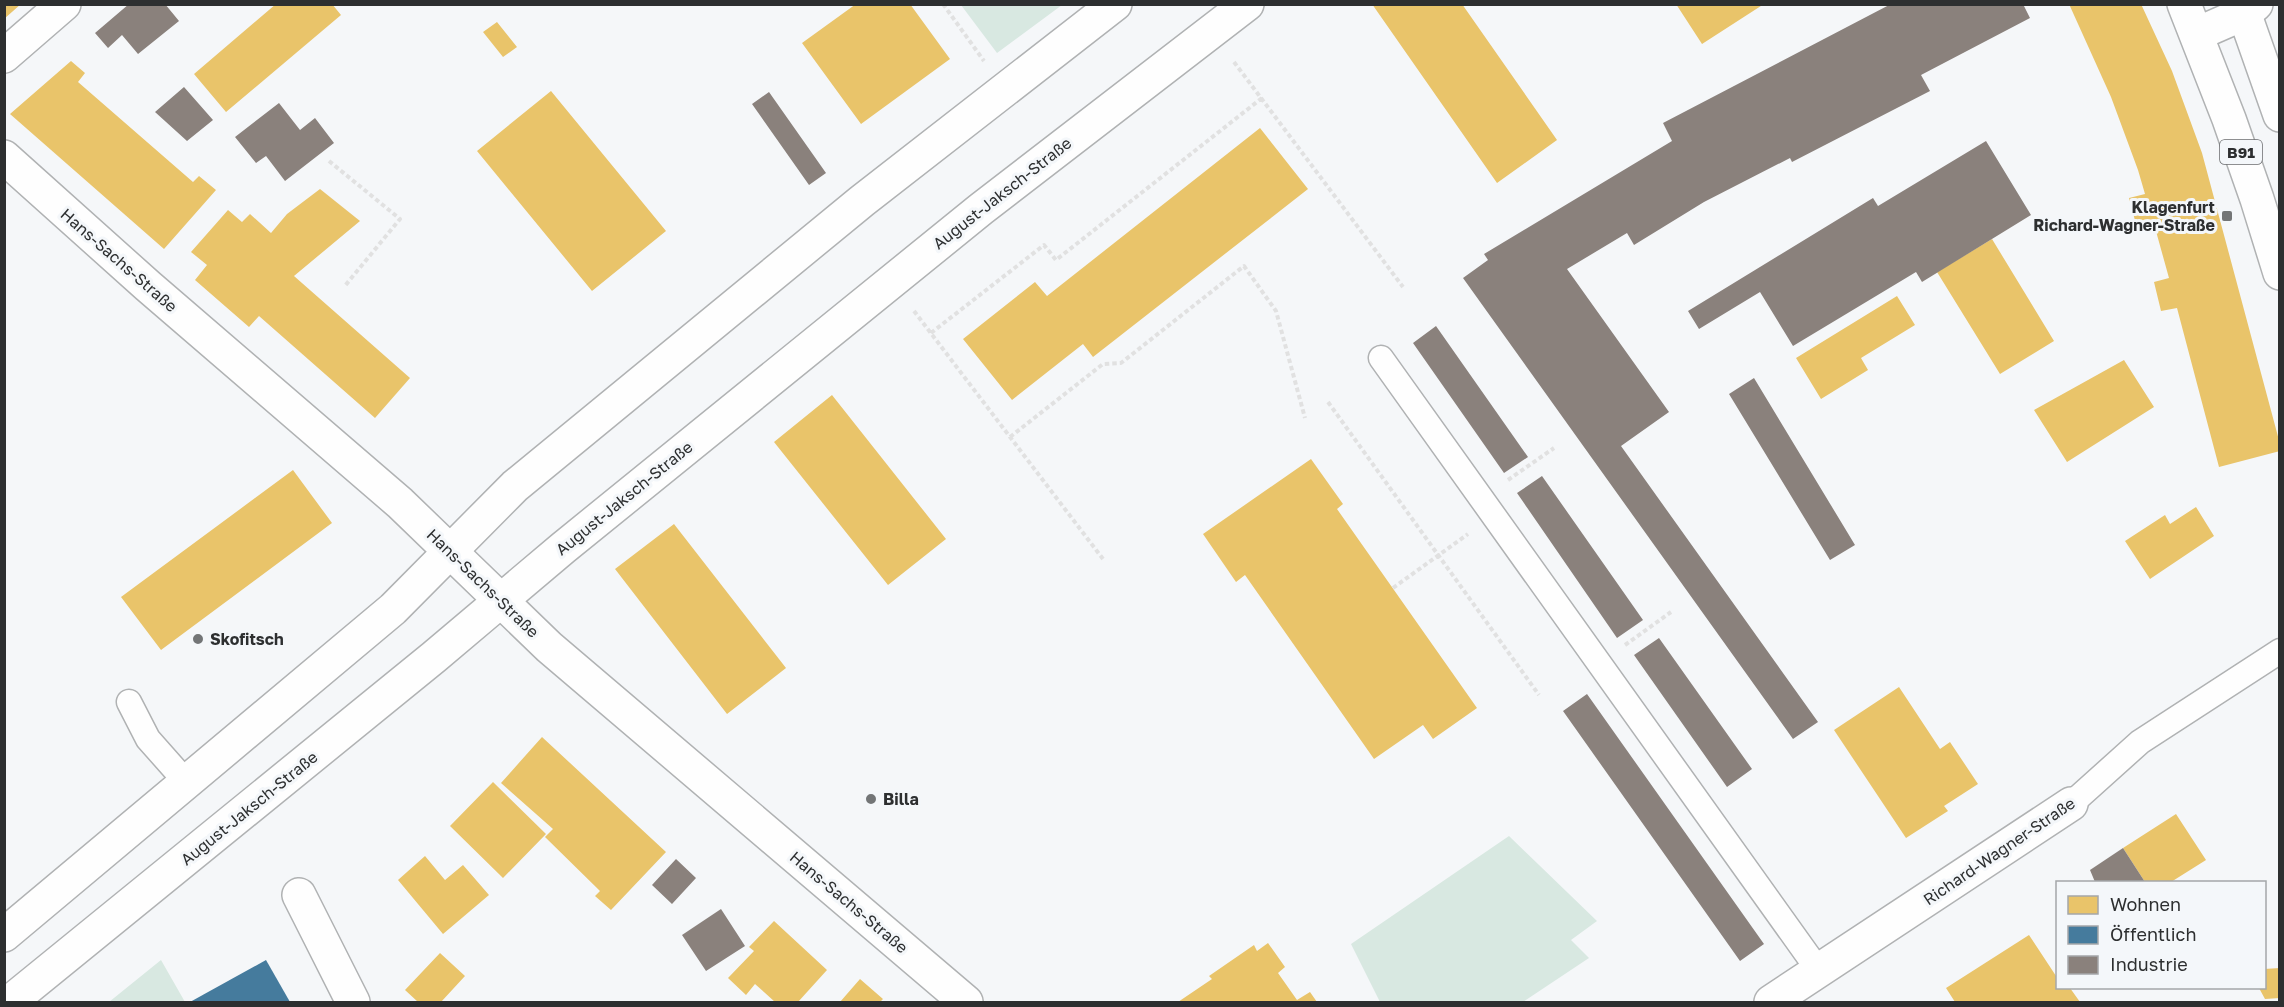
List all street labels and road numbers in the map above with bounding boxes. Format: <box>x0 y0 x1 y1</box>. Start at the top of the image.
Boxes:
street label: August-Jaksch-Straße <box>929 133 1075 253</box>
road number: B91 <box>2220 140 2262 164</box>
street label: Hans-Sachs-Straße <box>57 204 181 316</box>
street label: August-Jaksch-Straße <box>552 437 696 559</box>
street label: Hans-Sachs-Straße <box>423 524 543 642</box>
street label: August-Jaksch-Straße <box>177 747 321 869</box>
street label: Richard-Wagner-Straße <box>1919 793 2079 909</box>
street label: Hans-Sachs-Straße <box>786 847 912 957</box>

